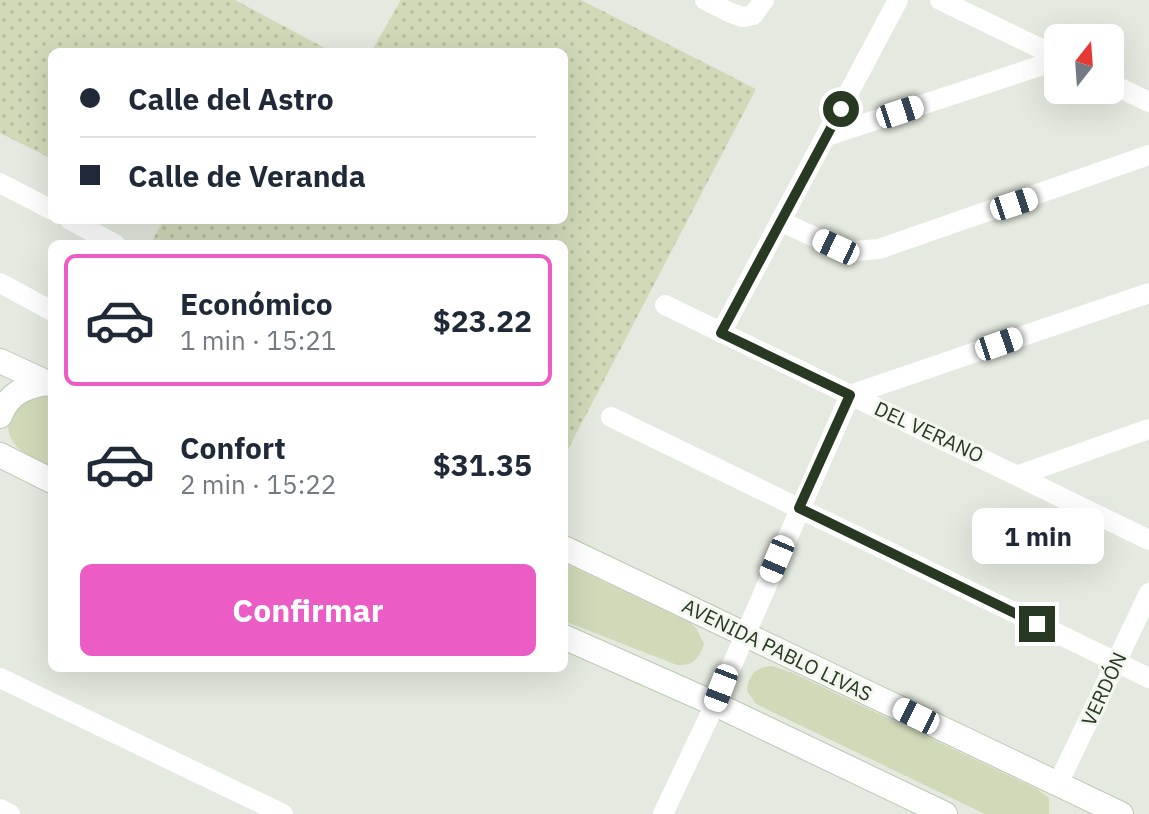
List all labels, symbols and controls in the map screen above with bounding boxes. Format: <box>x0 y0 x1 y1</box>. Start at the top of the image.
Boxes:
north arrow <box>1044 24 1124 104</box>
map controls <box>1044 24 1124 104</box>
text: Calle del Astro <box>128 79 334 118</box>
route start <box>823 91 859 127</box>
car <box>873 93 927 131</box>
text: Calle de Veranda <box>128 156 366 195</box>
car <box>987 185 1041 223</box>
car <box>809 226 863 268</box>
icon: car <box>84 284 156 356</box>
text: Económico <box>180 284 333 323</box>
text: $23.22 <box>433 301 532 340</box>
text: 1 min · 15:21 <box>180 323 336 357</box>
car <box>972 325 1026 363</box>
street label: DEL VERANO <box>870 394 988 469</box>
icon: car <box>84 428 156 500</box>
text: Confort <box>180 428 286 467</box>
text: $31.35 <box>433 445 532 484</box>
text: 2 min · 15:22 <box>180 467 336 501</box>
callout: 1 min <box>971 508 1103 564</box>
text: 1 min <box>1004 519 1072 553</box>
car <box>757 532 797 586</box>
button: Confirmar <box>80 564 536 656</box>
street label: AVENIDA PABLO LIVAS <box>678 592 877 707</box>
route end <box>1019 606 1055 642</box>
street label: VERDÓN <box>1075 648 1132 730</box>
car <box>701 661 741 715</box>
car <box>889 695 943 737</box>

